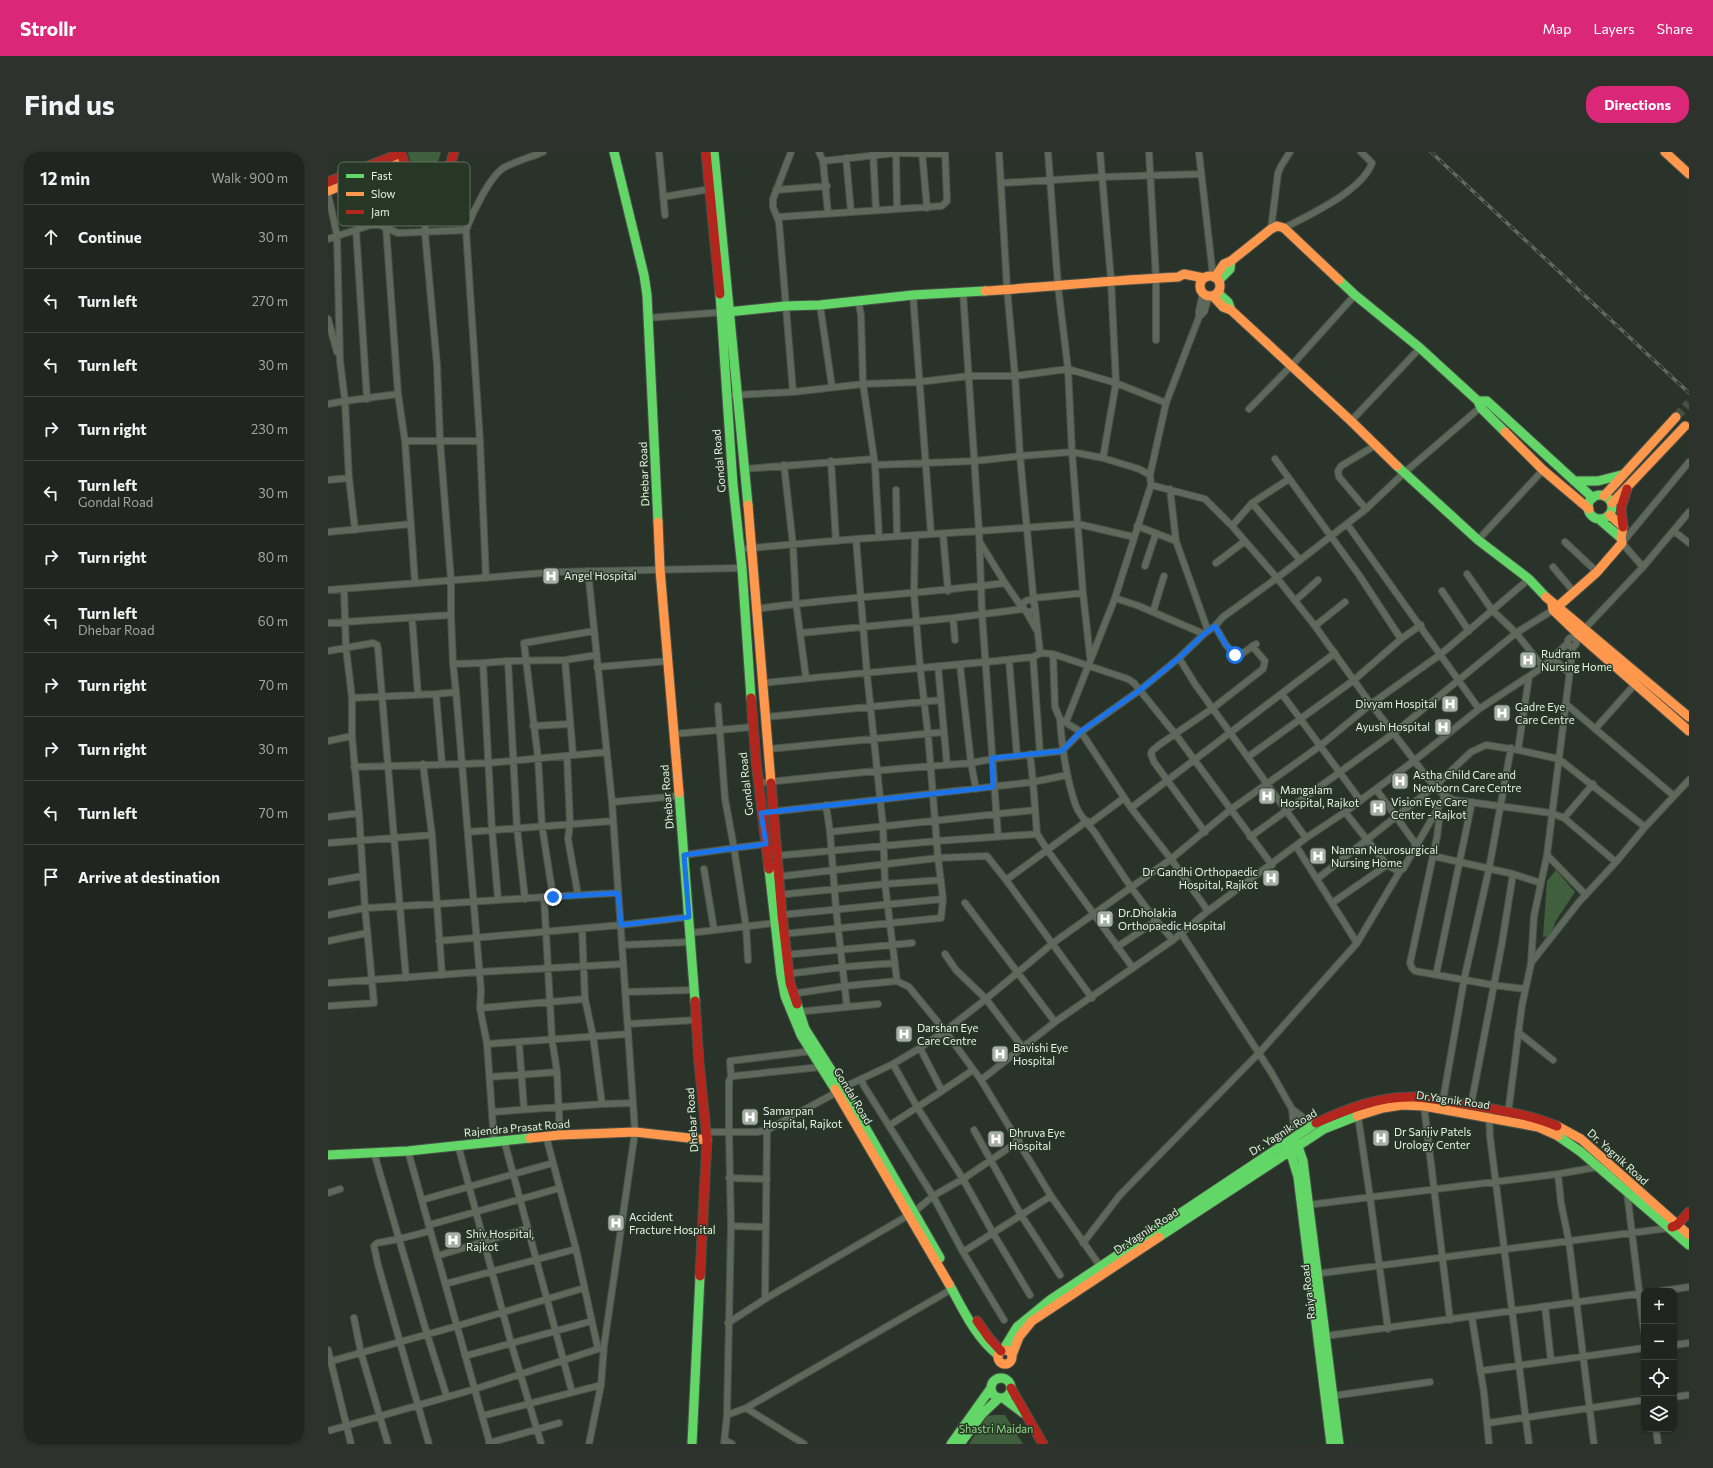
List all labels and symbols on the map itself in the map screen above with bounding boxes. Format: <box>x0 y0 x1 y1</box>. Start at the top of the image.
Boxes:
legend <box>338 162 470 226</box>
text: Fast <box>371 169 393 182</box>
text: Slow <box>371 187 396 200</box>
text: Jam <box>371 205 390 219</box>
street label: Gondal Road <box>709 429 728 493</box>
street label: Dhebar Road <box>636 441 651 507</box>
hospital icon: Angel Hospital <box>541 566 561 586</box>
place label: Angel Hospital <box>564 569 637 582</box>
route start <box>1226 646 1244 664</box>
place label: Rudram Nursing Home <box>1541 647 1612 673</box>
hospital icon: Rudram Nursing Home <box>1518 650 1538 670</box>
hospital icon: Divyam Hospital <box>1440 694 1460 714</box>
place label: Divyam Hospital <box>1355 697 1437 710</box>
place label: Gadre Eye Care Centre <box>1515 700 1575 726</box>
hospital icon: Gadre Eye Care Centre <box>1492 703 1512 723</box>
hospital icon: Ayush Hospital <box>1433 717 1453 737</box>
place label: Ayush Hospital <box>1355 720 1430 733</box>
street label: Gondal Road <box>736 752 755 816</box>
street label: Dhebar Road <box>657 764 676 830</box>
place label: Astha Child Care and Newborn Care Centre <box>1413 768 1521 794</box>
hospital icon: Astha Child Care and Newborn Care Centre <box>1390 771 1410 791</box>
place label: Mangalam Hospital, Rajkot <box>1280 783 1360 809</box>
hospital icon: Mangalam Hospital, Rajkot <box>1257 786 1277 806</box>
place label: Vision Eye Care Center - Rajkot <box>1391 795 1467 821</box>
hospital icon: Vision Eye Care Center - Rajkot <box>1368 798 1388 818</box>
place label: Naman Neurosurgical Nursing Home <box>1331 843 1438 869</box>
hospital icon: Naman Neurosurgical Nursing Home <box>1308 846 1328 866</box>
place label: Dr Gandhi Orthopaedic Hospital, Rajkot <box>1142 865 1258 891</box>
hospital icon: Dr Gandhi Orthopaedic Hospital, Rajkot <box>1261 868 1281 888</box>
route end <box>544 888 562 906</box>
place label: Dr.Dholakia Orthopaedic Hospital <box>1118 906 1226 932</box>
hospital icon: Dr.Dholakia Orthopaedic Hospital <box>1095 909 1115 929</box>
place label: Darshan Eye Care Centre <box>917 1021 978 1047</box>
hospital icon: Darshan Eye Care Centre <box>894 1024 914 1044</box>
place label: Bavishi Eye Hospital <box>1013 1041 1068 1067</box>
hospital icon: Bavishi Eye Hospital <box>990 1044 1010 1064</box>
street label: Gondal Road <box>831 1065 875 1126</box>
street label: Dhebar Road <box>683 1087 700 1153</box>
street label: Dr.Yagnik Road <box>1415 1088 1491 1111</box>
place label: Samarpan Hospital, Rajkot <box>763 1104 843 1130</box>
street label: Dr. Yagnik Road <box>1247 1106 1319 1158</box>
hospital icon: Samarpan Hospital, Rajkot <box>740 1107 760 1127</box>
street label: Rajendra Prasat Road <box>463 1116 571 1139</box>
place label: Dr Sanjiv Patels Urology Center <box>1394 1125 1471 1151</box>
place label: Dhruva Eye Hospital <box>1009 1126 1065 1152</box>
street label: Dr. Yagnik Road <box>1585 1126 1651 1187</box>
hospital icon: Dr Sanjiv Patels Urology Center <box>1371 1128 1391 1148</box>
hospital icon: Dhruva Eye Hospital <box>986 1129 1006 1149</box>
street label: Dr.Yagnik Road <box>1111 1205 1180 1256</box>
place label: Accident Fracture Hospital <box>629 1210 716 1236</box>
hospital icon: Accident Fracture Hospital <box>606 1213 626 1233</box>
place label: Shiv Hospital, Rajkot <box>466 1227 534 1253</box>
hospital icon: Shiv Hospital, Rajkot <box>443 1230 463 1250</box>
street label: Raiya Road <box>1298 1264 1317 1320</box>
park label: Shastri Maidan <box>959 1422 1033 1435</box>

